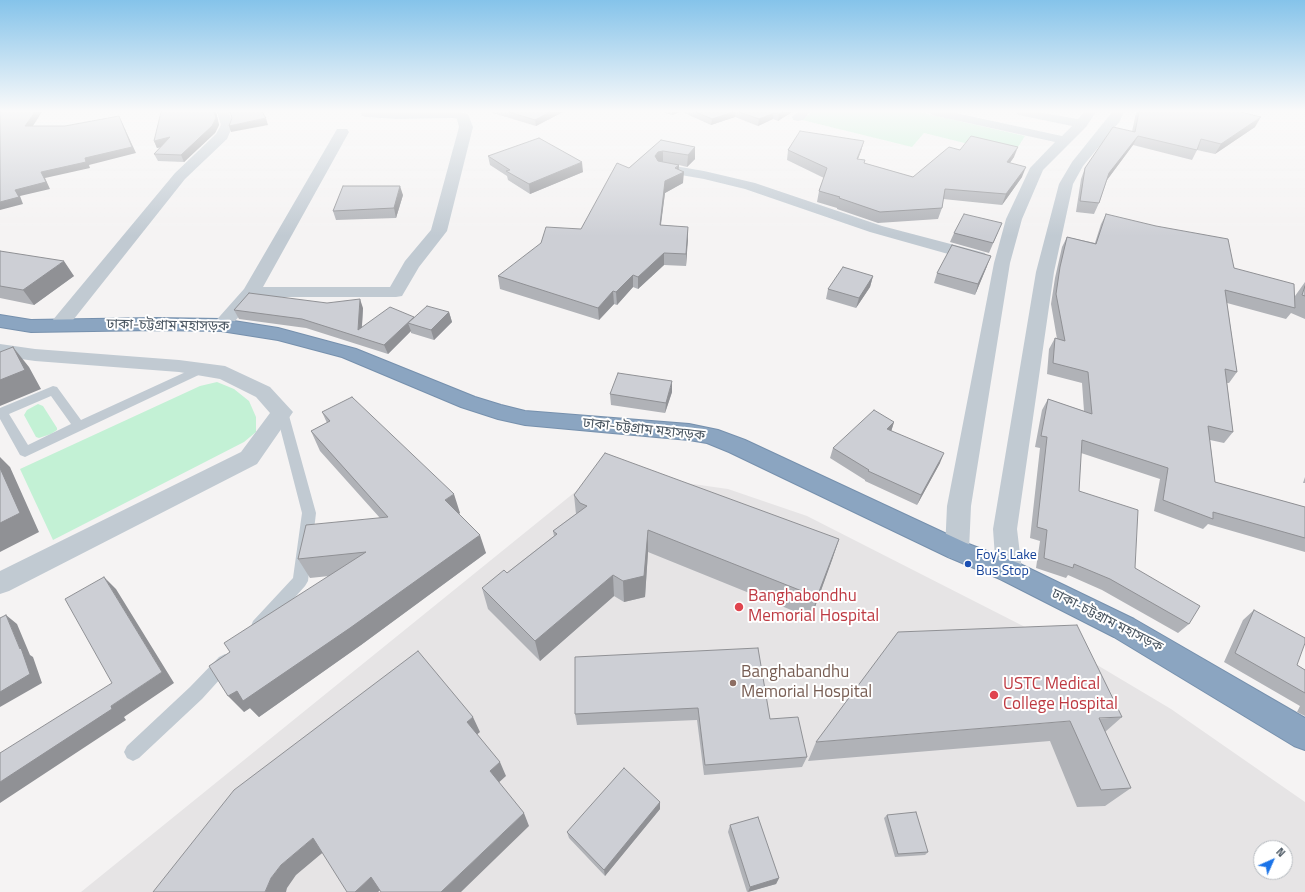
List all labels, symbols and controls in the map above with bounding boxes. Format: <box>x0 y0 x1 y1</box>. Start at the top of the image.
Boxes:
street label: ঢাকা-চট্টগ্রাম মহাসড়ক <box>106 317 230 335</box>
street label: ঢাকা-চট্টগ্রাম মহাসড়ক <box>582 415 706 445</box>
place label: Foy's Lake Bus Stop <box>976 548 1037 580</box>
marker: Foy's Lake Bus Stop <box>963 559 973 569</box>
street label: ঢাকা-চট্টগ্রাম মহাসড়ক <box>1048 586 1166 656</box>
place label: Banghabondhu Memorial Hospital <box>748 587 879 627</box>
marker: Banghabondhu Memorial Hospital <box>733 601 745 613</box>
place label: Banghabandhu Memorial Hospital <box>741 663 872 703</box>
place label: USTC Medical College Hospital <box>1003 675 1118 715</box>
marker: Banghabandhu Memorial Hospital <box>728 678 738 688</box>
marker: USTC Medical College Hospital <box>988 689 1000 701</box>
north arrow <box>1253 840 1293 880</box>
text: N <box>1272 844 1289 861</box>

